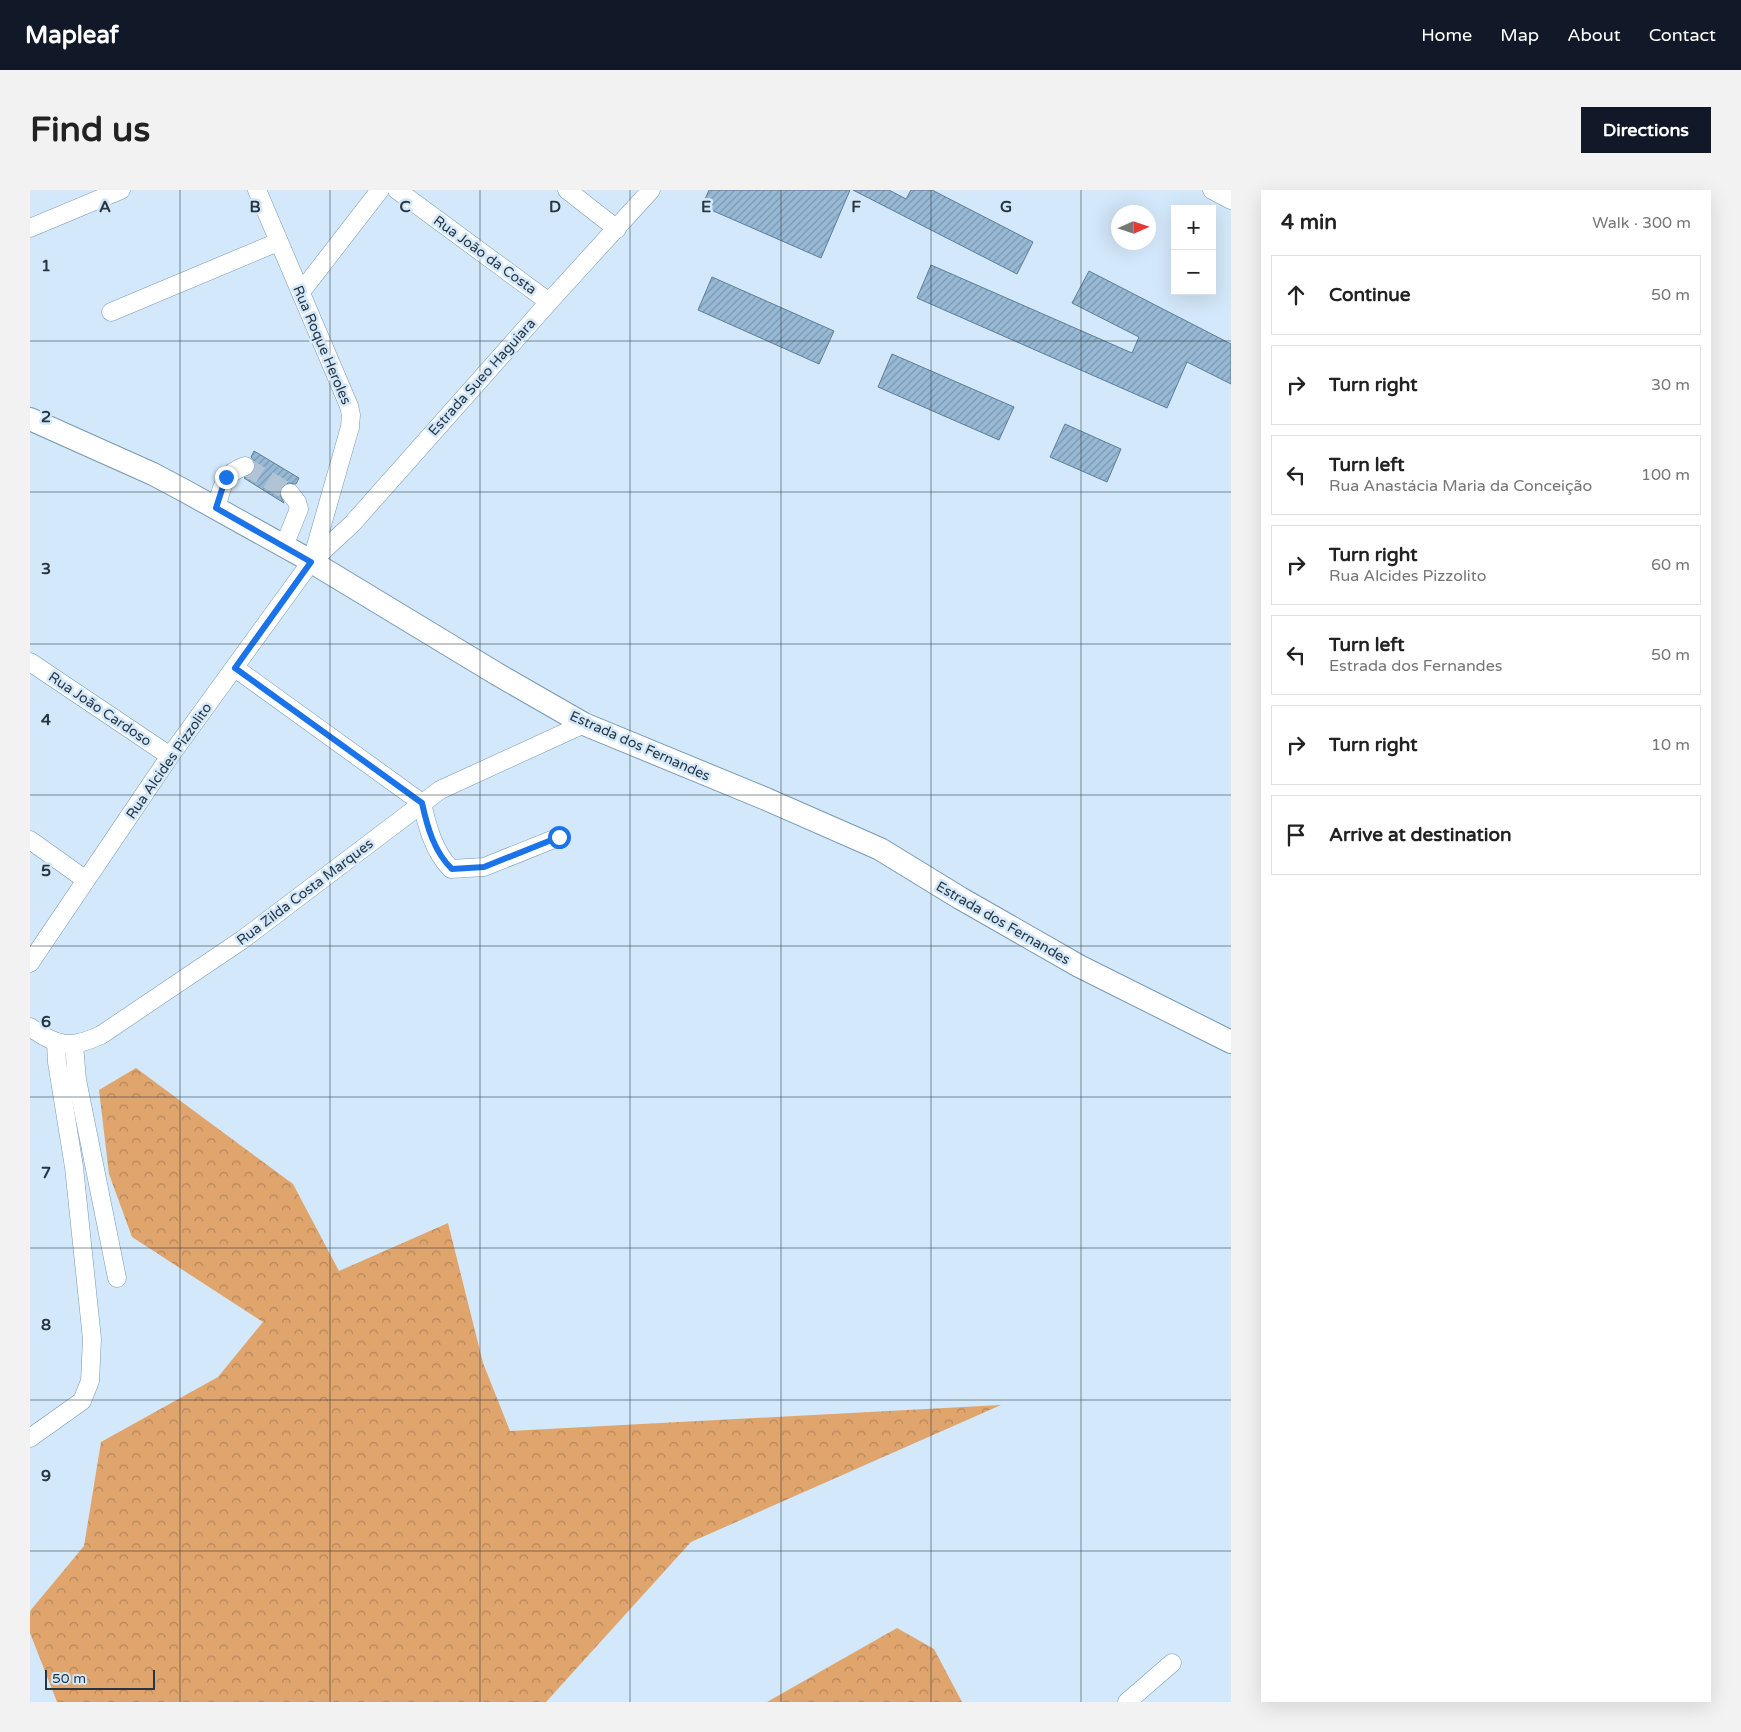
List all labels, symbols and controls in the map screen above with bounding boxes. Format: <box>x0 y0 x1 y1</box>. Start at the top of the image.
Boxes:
text: Mapleaf <box>25 21 119 50</box>
text: Home <box>1421 24 1472 46</box>
text: Map <box>1500 24 1539 46</box>
text: About <box>1567 24 1621 46</box>
text: Contact <box>1649 24 1716 46</box>
button: Directions <box>1581 107 1711 153</box>
text: Find us <box>30 109 150 151</box>
text: A <box>99 197 111 217</box>
text: B <box>249 197 261 217</box>
text: C <box>399 197 411 217</box>
text: D <box>549 197 561 217</box>
text: E <box>701 197 711 217</box>
text: F <box>851 197 861 217</box>
text: G <box>1000 197 1012 217</box>
north arrow <box>1111 205 1156 250</box>
map controls <box>1171 205 1216 295</box>
button: + <box>1171 205 1216 250</box>
text: 4 min <box>1281 210 1337 235</box>
street label: Rua João da Costa <box>430 212 540 298</box>
text: Walk · 300 m <box>1592 213 1691 233</box>
button: − <box>1171 250 1216 295</box>
text: 1 <box>41 256 51 276</box>
icon: ahead <box>1282 281 1310 309</box>
street label: Rua Roque Heroles <box>289 283 355 407</box>
text: Continue <box>1329 284 1411 306</box>
text: 50 m <box>1651 285 1690 305</box>
street label: Estrada Sueo Haguiara <box>425 315 539 439</box>
icon: right <box>1282 371 1310 399</box>
text: Turn right <box>1329 374 1417 396</box>
text: 30 m <box>1651 375 1690 395</box>
text: 2 <box>41 407 51 427</box>
text: Turn left <box>1329 454 1405 476</box>
icon: left <box>1282 461 1310 489</box>
text: 100 m <box>1641 465 1690 485</box>
route end <box>215 466 238 489</box>
text: Rua Anastácia Maria da Conceição <box>1329 476 1592 496</box>
text: Turn right <box>1329 544 1417 566</box>
icon: right <box>1282 551 1310 579</box>
text: 60 m <box>1651 555 1690 575</box>
text: 3 <box>41 559 51 579</box>
text: Rua Alcides Pizzolito <box>1329 566 1487 586</box>
text: Turn left <box>1329 634 1405 656</box>
icon: left <box>1282 641 1310 669</box>
text: 50 m <box>1651 645 1690 665</box>
text: Estrada dos Fernandes <box>1329 656 1502 676</box>
street label: Rua João Cardoso <box>45 668 155 750</box>
street label: Rua Alcides Pizzolito <box>122 700 216 822</box>
street label: Estrada dos Fernandes <box>567 707 713 785</box>
text: 4 <box>41 710 51 730</box>
icon: right <box>1282 731 1310 759</box>
text: Turn right <box>1329 734 1417 756</box>
text: 10 m <box>1651 735 1690 755</box>
icon: arrive <box>1282 821 1310 849</box>
text: Arrive at destination <box>1329 824 1512 846</box>
route start <box>548 826 571 849</box>
street label: Rua Zilda Costa Marques <box>233 835 377 949</box>
text: 5 <box>41 861 51 881</box>
street label: Estrada dos Fernandes <box>933 878 1073 968</box>
text: 6 <box>41 1012 51 1032</box>
text: 7 <box>41 1163 51 1183</box>
text: 8 <box>41 1315 51 1335</box>
text: 9 <box>41 1466 51 1486</box>
scale bar <box>45 1667 155 1690</box>
text: 50 m <box>52 1670 86 1687</box>

